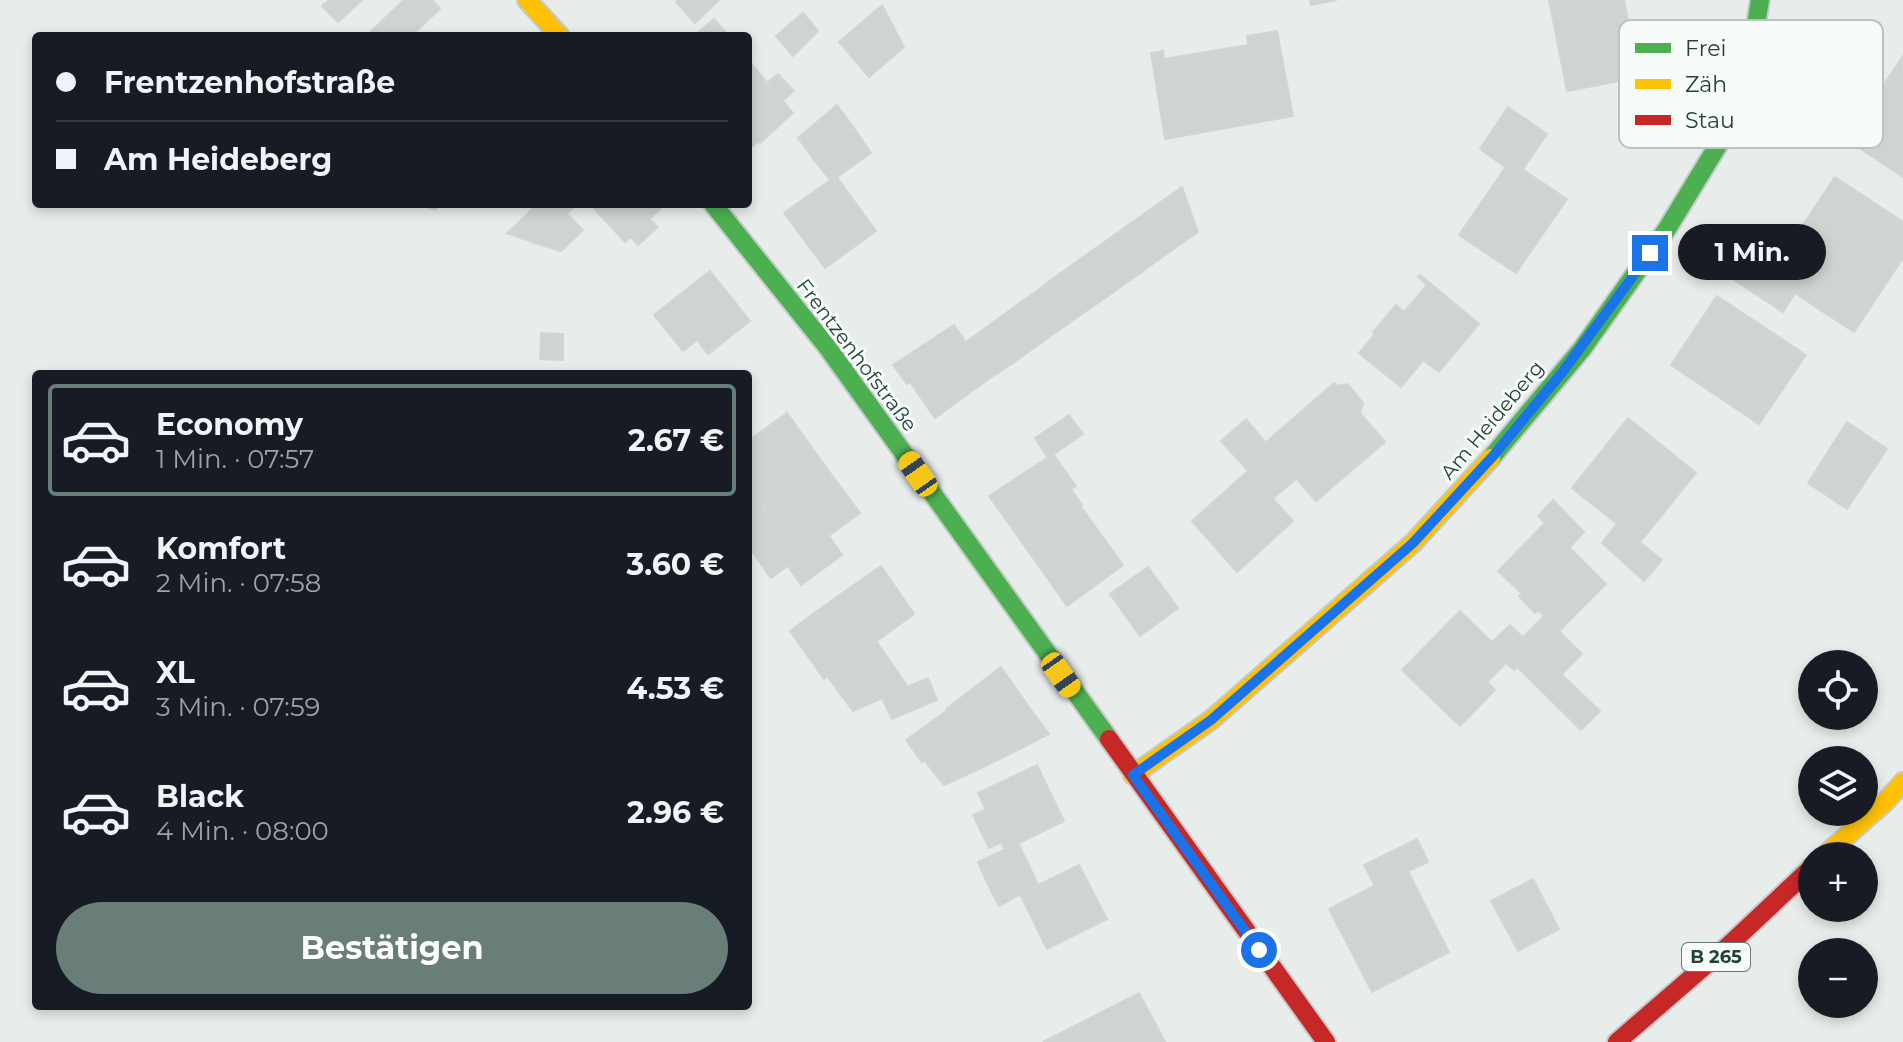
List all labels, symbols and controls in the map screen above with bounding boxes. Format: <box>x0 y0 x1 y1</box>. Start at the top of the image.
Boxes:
legend <box>1619 20 1883 148</box>
text: Frei <box>1685 35 1726 62</box>
text: Frentzenhofstraße <box>104 64 395 101</box>
text: Zäh <box>1685 71 1727 98</box>
text: Stau <box>1685 107 1735 134</box>
text: Am Heideberg <box>104 141 332 178</box>
callout: 1 Min. <box>1678 225 1826 281</box>
route end <box>1632 235 1668 271</box>
text: 1 Min. <box>1715 236 1789 268</box>
street label: Frentzenhofstraße <box>792 274 922 436</box>
street label: Am Heideberg <box>1435 356 1549 484</box>
icon: car <box>60 404 132 476</box>
text: Economy <box>156 406 303 443</box>
text: 2.67 € <box>628 422 724 459</box>
text: 1 Min. · 07:57 <box>156 443 314 475</box>
car <box>894 447 942 501</box>
icon: car <box>60 528 132 600</box>
text: Komfort <box>156 530 286 567</box>
text: 3.60 € <box>626 546 724 583</box>
text: 2 Min. · 07:58 <box>156 567 321 599</box>
car <box>1037 648 1085 702</box>
map controls <box>1798 650 1878 1018</box>
button: locate <box>1798 650 1878 730</box>
icon: car <box>60 652 132 724</box>
text: XL <box>156 654 195 691</box>
text: 4.53 € <box>627 670 724 707</box>
text: 3 Min. · 07:59 <box>156 691 320 723</box>
button: layers <box>1798 746 1878 826</box>
icon: car <box>60 776 132 848</box>
text: Black <box>156 778 244 815</box>
text: 2.96 € <box>627 794 724 831</box>
text: 4 Min. · 08:00 <box>156 815 329 847</box>
button: + <box>1798 842 1878 922</box>
button: Bestätigen <box>56 902 728 994</box>
route start <box>1241 932 1277 968</box>
button: − <box>1798 938 1878 1018</box>
road number: B 265 <box>1682 943 1750 971</box>

